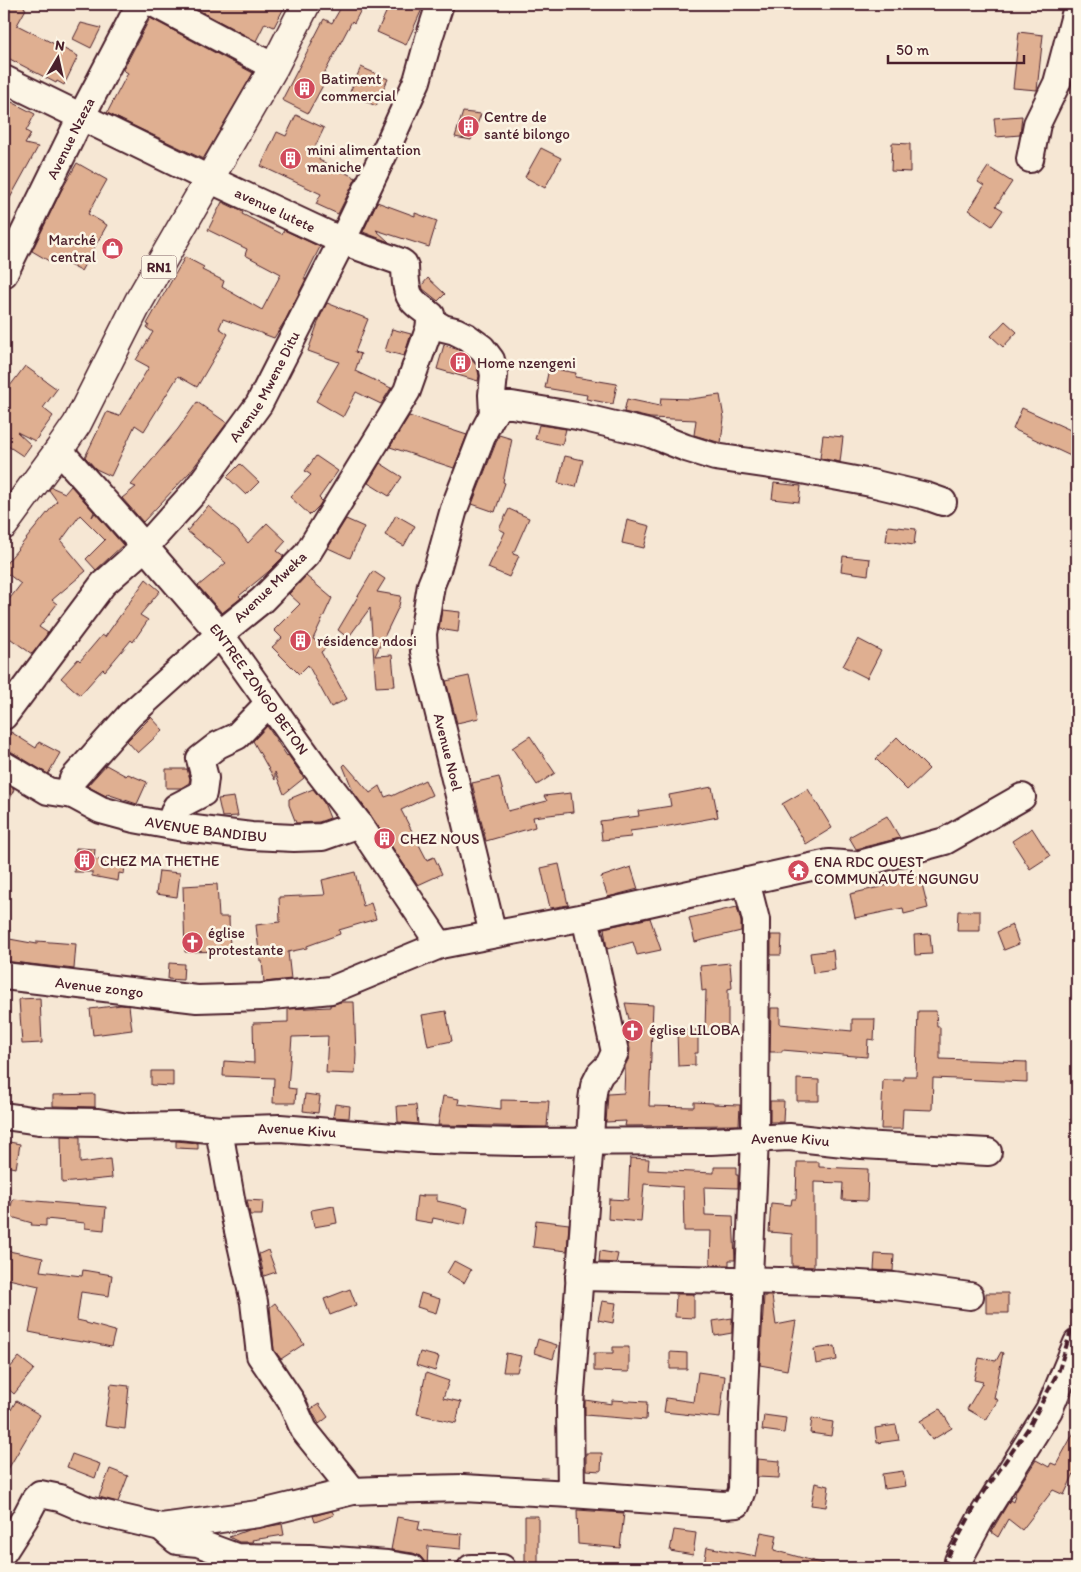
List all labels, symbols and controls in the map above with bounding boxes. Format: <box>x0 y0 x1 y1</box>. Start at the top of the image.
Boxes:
north arrow <box>32 32 82 82</box>
scale bar <box>888 32 1025 64</box>
text: N <box>54 37 66 55</box>
text: 50 m <box>896 41 929 59</box>
place label: Batiment commercial <box>321 70 397 105</box>
building icon: Batiment commercial <box>293 76 317 100</box>
street label: Avenue Nzeza <box>43 94 99 182</box>
place label: Centre de santé bilongo <box>484 108 570 143</box>
building icon: Centre de santé bilongo <box>456 114 480 138</box>
place label: mini alimentation maniche <box>307 141 421 176</box>
building icon: mini alimentation maniche <box>279 147 303 171</box>
street label: avenue lutete <box>232 183 318 236</box>
place label: Marché central <box>48 231 97 266</box>
shop icon: Marché central <box>100 237 124 261</box>
road number: RN1 <box>142 256 176 278</box>
street label: Avenue Mwene Ditu <box>225 328 304 446</box>
building icon: Home nzengeni <box>449 351 473 375</box>
place label: Home nzengeni <box>477 354 576 372</box>
street label: Avenue Mweka <box>230 547 311 626</box>
street label: ENTREE ZONGO BETON <box>206 620 312 758</box>
building icon: résidence ndosi <box>289 629 313 653</box>
place label: résidence ndosi <box>317 632 417 650</box>
street label: Avenue Noel <box>430 711 467 793</box>
street label: AVENUE BANDIBU <box>144 812 267 846</box>
building icon: CHEZ NOUS <box>372 827 396 851</box>
place label: CHEZ NOUS <box>400 830 480 848</box>
building icon: CHEZ MA THETHE <box>72 849 96 873</box>
place label: CHEZ MA THETHE <box>100 852 219 870</box>
place label: ENA RDC OUEST COMMUNAUTÉ NGUNGU <box>814 853 979 888</box>
temple icon: ENA RDC OUEST COMMUNAUTÉ NGUNGU <box>786 859 810 883</box>
place label: église protestante <box>208 924 283 959</box>
church icon: église protestante <box>180 930 204 954</box>
street label: Avenue zongo <box>54 973 144 1002</box>
church icon: église LILOBA <box>621 1018 645 1042</box>
place label: église LILOBA <box>649 1021 741 1039</box>
street label: Avenue Kivu <box>257 1119 337 1141</box>
street label: Avenue Kivu <box>751 1128 831 1150</box>

